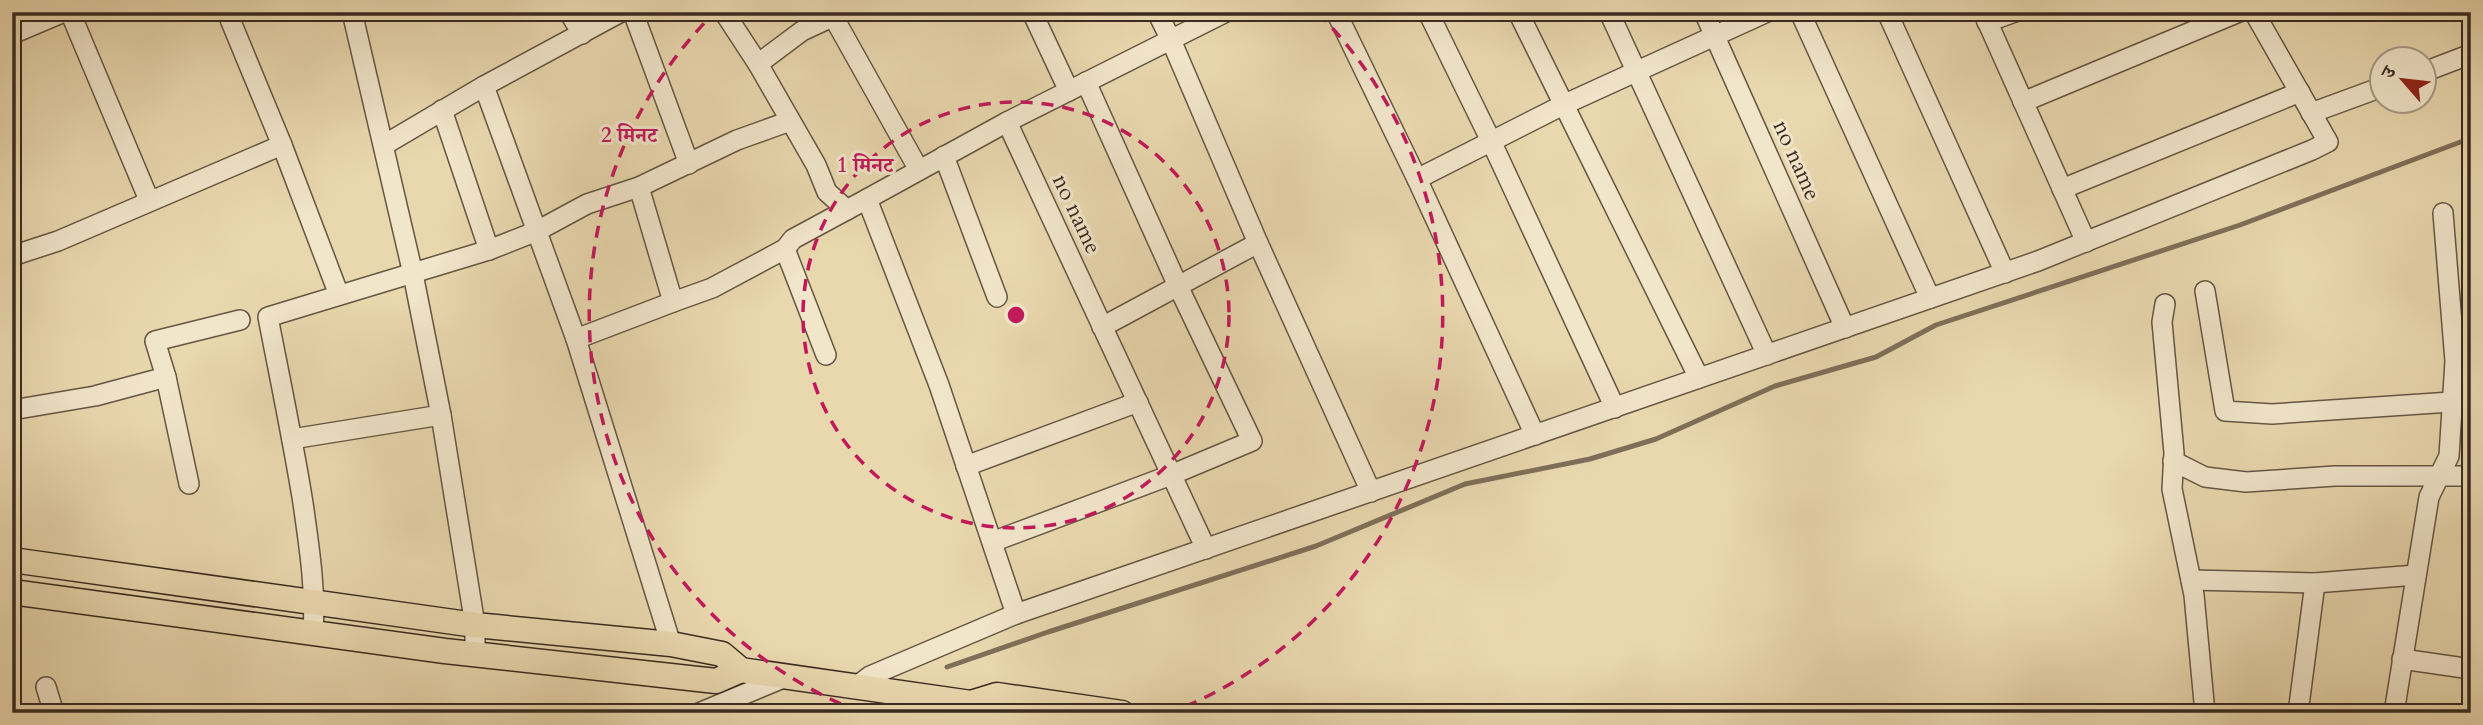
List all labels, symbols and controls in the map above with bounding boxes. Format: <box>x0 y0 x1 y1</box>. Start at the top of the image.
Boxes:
north arrow <box>2368 46 2438 116</box>
text: उ <box>2374 61 2403 85</box>
street label: no name <box>1766 115 1828 205</box>
text: 2 मिनट <box>601 121 659 150</box>
text: 1 मिनट <box>837 151 895 180</box>
street label: no name <box>1045 169 1109 259</box>
centre of rings <box>1004 303 1028 327</box>

